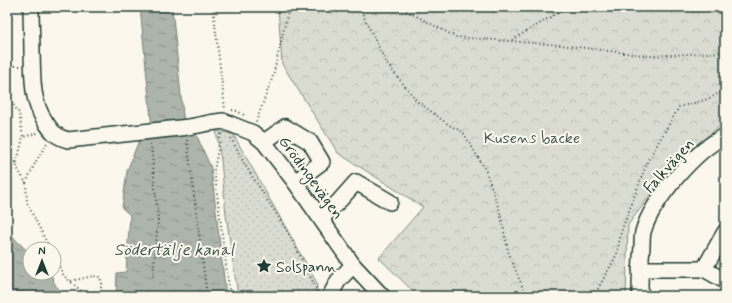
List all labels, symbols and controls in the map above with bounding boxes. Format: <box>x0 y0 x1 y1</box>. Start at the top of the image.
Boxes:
park label: Kusens backe <box>484 128 580 149</box>
street label: Grödingevägen <box>273 132 348 224</box>
street label: Falkvägen <box>639 134 699 198</box>
water label: Södertälje kanal <box>114 239 236 261</box>
north arrow <box>22 241 62 281</box>
text: N <box>38 245 46 259</box>
place icon: Solspann <box>255 257 273 275</box>
place label: Solspann <box>276 257 337 278</box>

